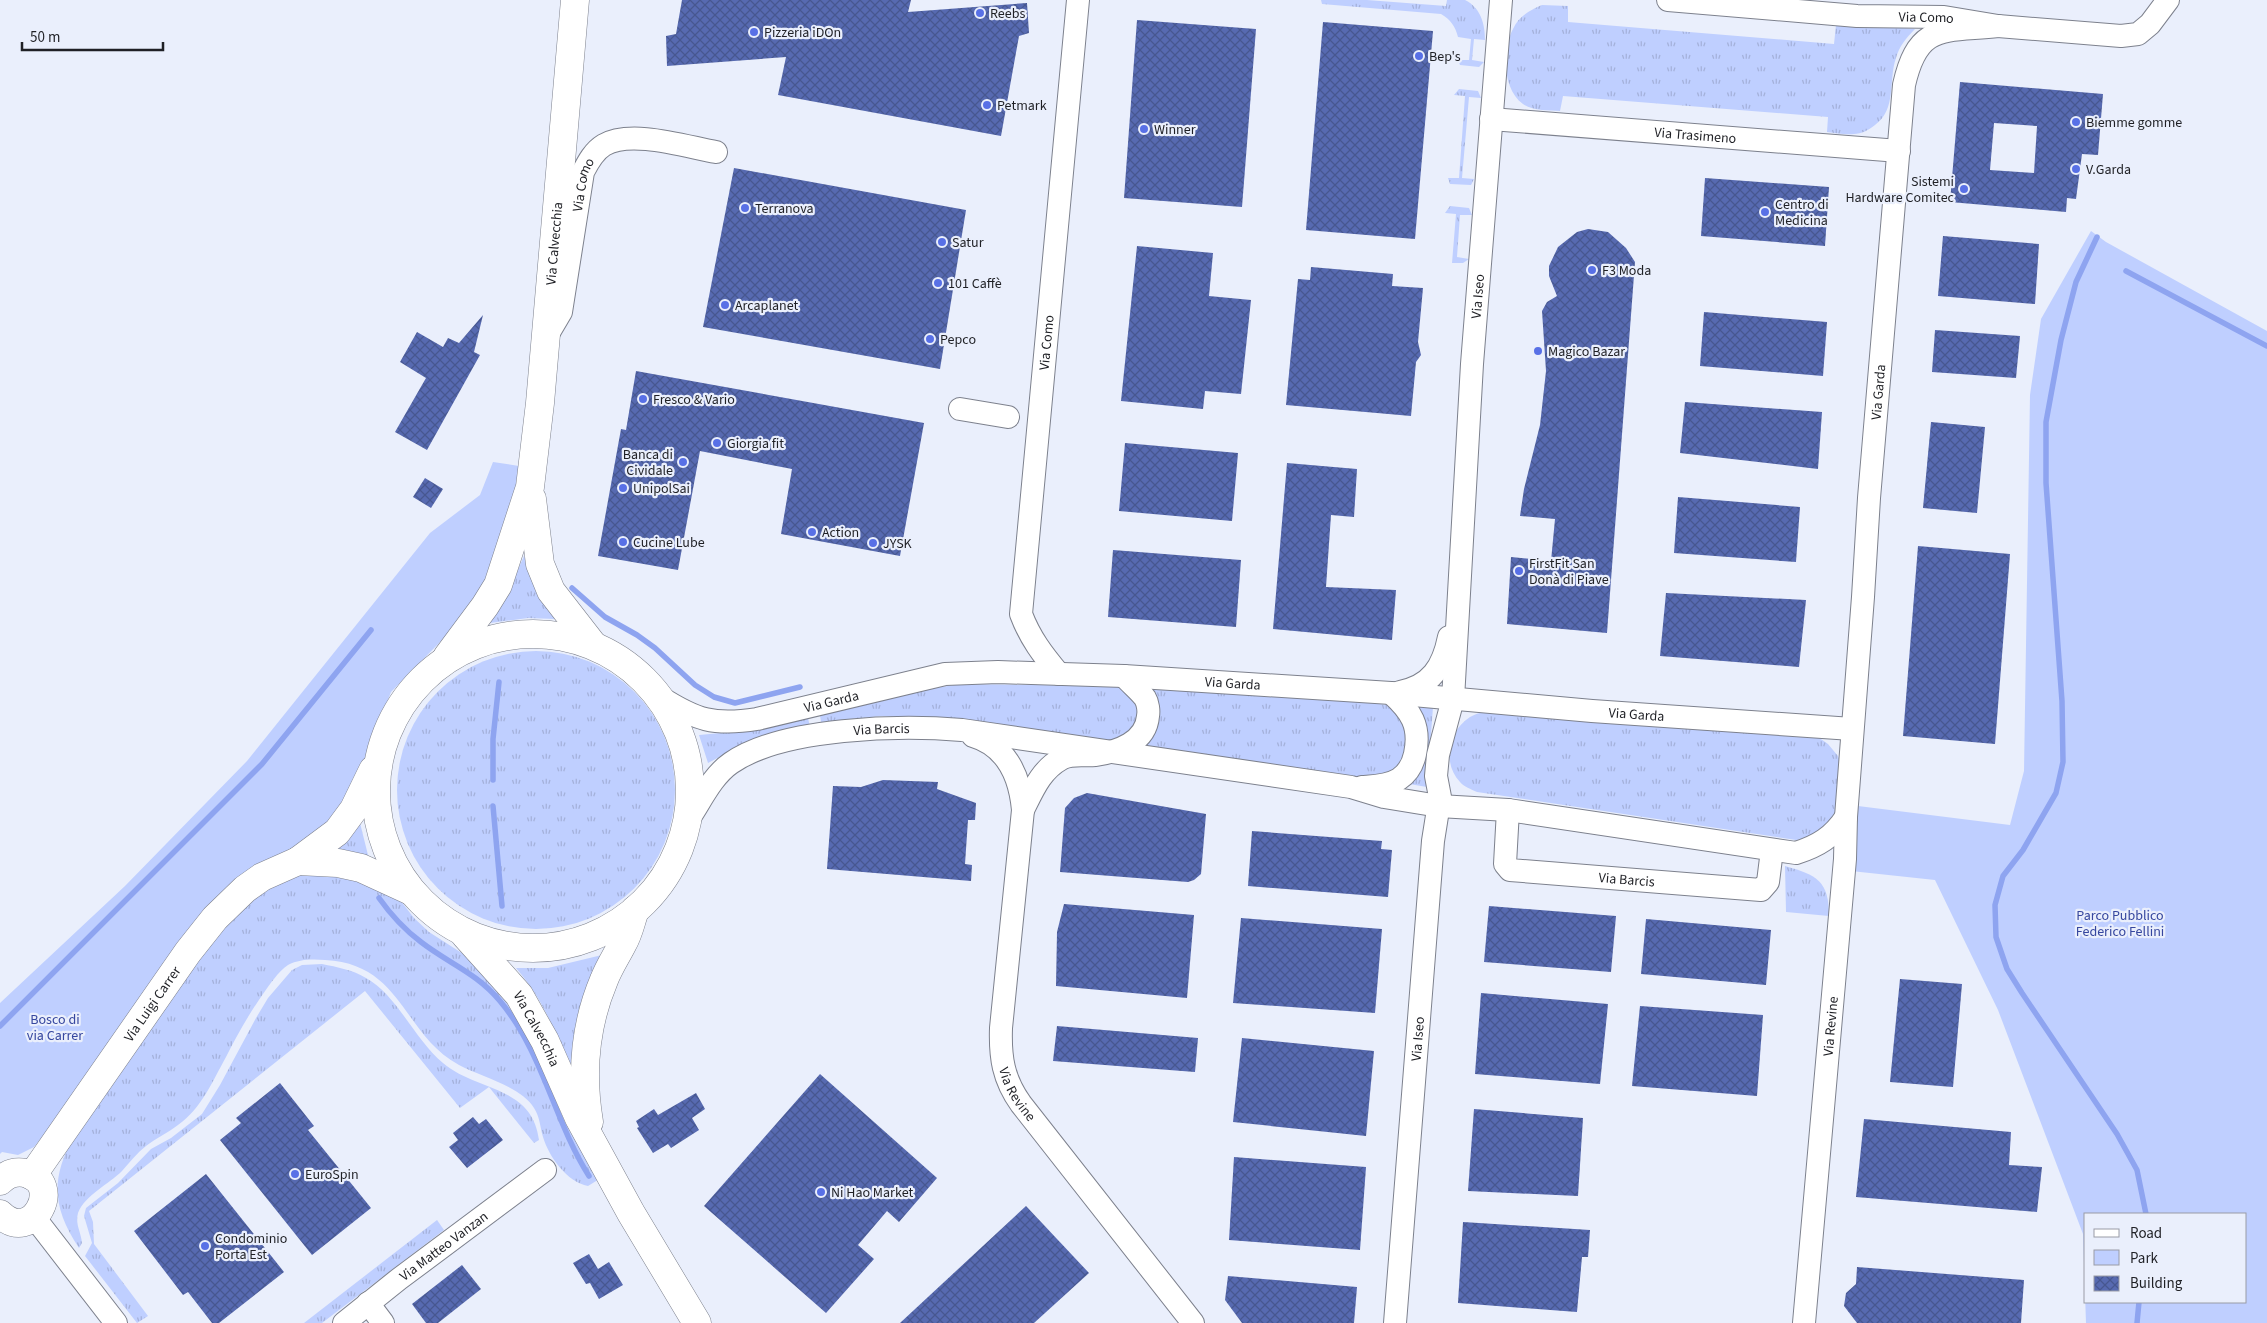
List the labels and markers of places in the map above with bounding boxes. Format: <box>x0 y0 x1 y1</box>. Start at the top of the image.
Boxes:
place label: Reebs <box>990 4 1025 24</box>
marker: Reebs <box>974 7 986 19</box>
place label: Pizzeria iDOn <box>764 23 841 43</box>
marker: Pizzeria iDOn <box>748 26 760 38</box>
place label: Bep's <box>1429 47 1461 67</box>
marker: Bep's <box>1413 50 1425 62</box>
place label: Petmark <box>997 96 1047 116</box>
marker: Petmark <box>981 99 993 111</box>
place label: Biemme gomme <box>2086 113 2182 133</box>
marker: Biemme gomme <box>2070 116 2082 128</box>
place label: Winner <box>1154 120 1196 140</box>
marker: Winner <box>1138 123 1150 135</box>
place label: V.Garda <box>2086 160 2131 180</box>
marker: V.Garda <box>2070 163 2082 175</box>
place label: Sistemi Hardware Comitec <box>1845 172 1955 208</box>
marker: Sistemi Hardware Comitec <box>1958 183 1970 195</box>
place label: Centro di Medicina <box>1775 195 1829 231</box>
place label: Terranova <box>755 199 813 219</box>
marker: Terranova <box>739 202 751 214</box>
marker: Centro di Medicina <box>1759 206 1771 218</box>
place label: Satur <box>952 233 984 253</box>
marker: Satur <box>936 236 948 248</box>
place label: F3 Moda <box>1602 261 1651 281</box>
marker: F3 Moda <box>1586 264 1598 276</box>
place label: 101 Caffè <box>948 274 1002 294</box>
marker: 101 Caffè <box>932 277 944 289</box>
place label: Arcaplanet <box>735 296 798 316</box>
marker: Arcaplanet <box>719 299 731 311</box>
place label: Pepco <box>940 330 976 350</box>
marker: Pepco <box>924 333 936 345</box>
place label: Magico Bazar <box>1548 342 1625 362</box>
marker: Magico Bazar <box>1532 345 1544 357</box>
place label: Fresco & Vario <box>653 390 735 410</box>
marker: Fresco & Vario <box>637 393 649 405</box>
place label: Giorgia fit <box>727 434 784 454</box>
marker: Giorgia fit <box>711 437 723 449</box>
place label: Banca di Cividale <box>623 445 673 481</box>
marker: Banca di Cividale <box>677 456 689 468</box>
place label: UnipolSai <box>633 479 690 499</box>
marker: UnipolSai <box>617 482 629 494</box>
place label: Action <box>822 523 859 543</box>
marker: Action <box>806 526 818 538</box>
place label: Cucine Lube <box>633 533 705 553</box>
place label: JYSK <box>883 534 913 554</box>
marker: Cucine Lube <box>617 536 629 548</box>
marker: JYSK <box>867 537 879 549</box>
place label: FirstFit San Donà di Piave <box>1529 554 1609 590</box>
marker: FirstFit San Donà di Piave <box>1513 565 1525 577</box>
place label: EuroSpin <box>305 1165 359 1185</box>
marker: EuroSpin <box>289 1168 301 1180</box>
place label: Ni Hao Market <box>831 1183 913 1203</box>
marker: Ni Hao Market <box>815 1186 827 1198</box>
place label: Condominio Porta Est <box>215 1229 287 1265</box>
marker: Condominio Porta Est <box>199 1240 211 1252</box>

